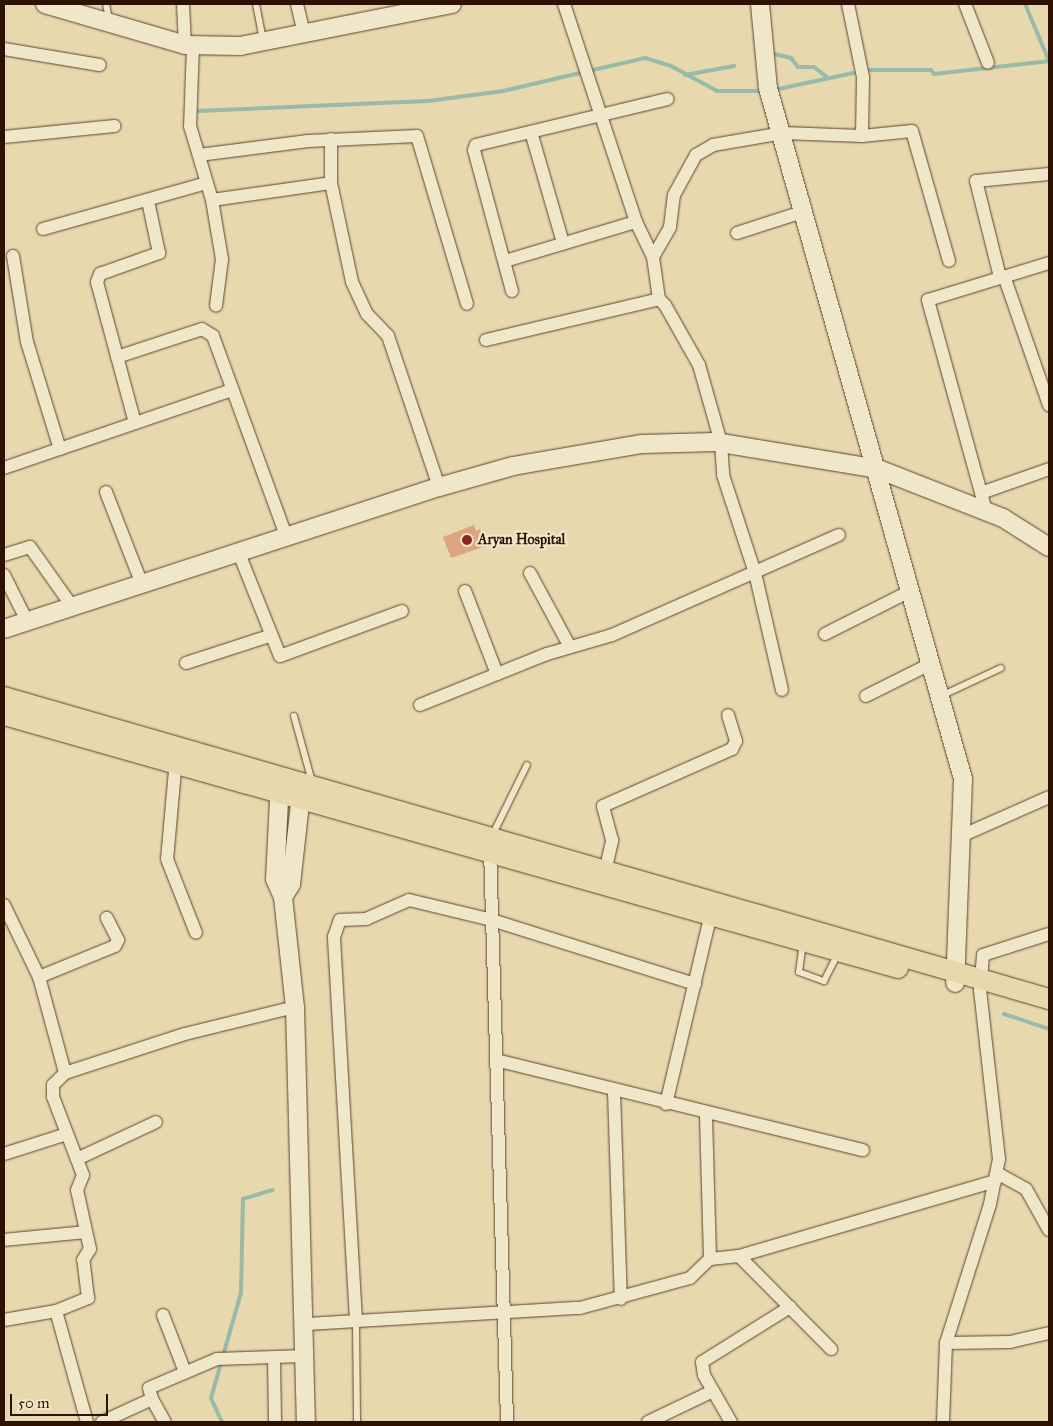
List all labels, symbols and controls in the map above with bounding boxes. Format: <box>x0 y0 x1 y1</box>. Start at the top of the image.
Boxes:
place label: Aryan Hospital <box>478 532 565 548</box>
marker: Aryan Hospital <box>460 533 474 547</box>
scale bar <box>12 1384 110 1416</box>
text: 50 m <box>18 1394 50 1412</box>

